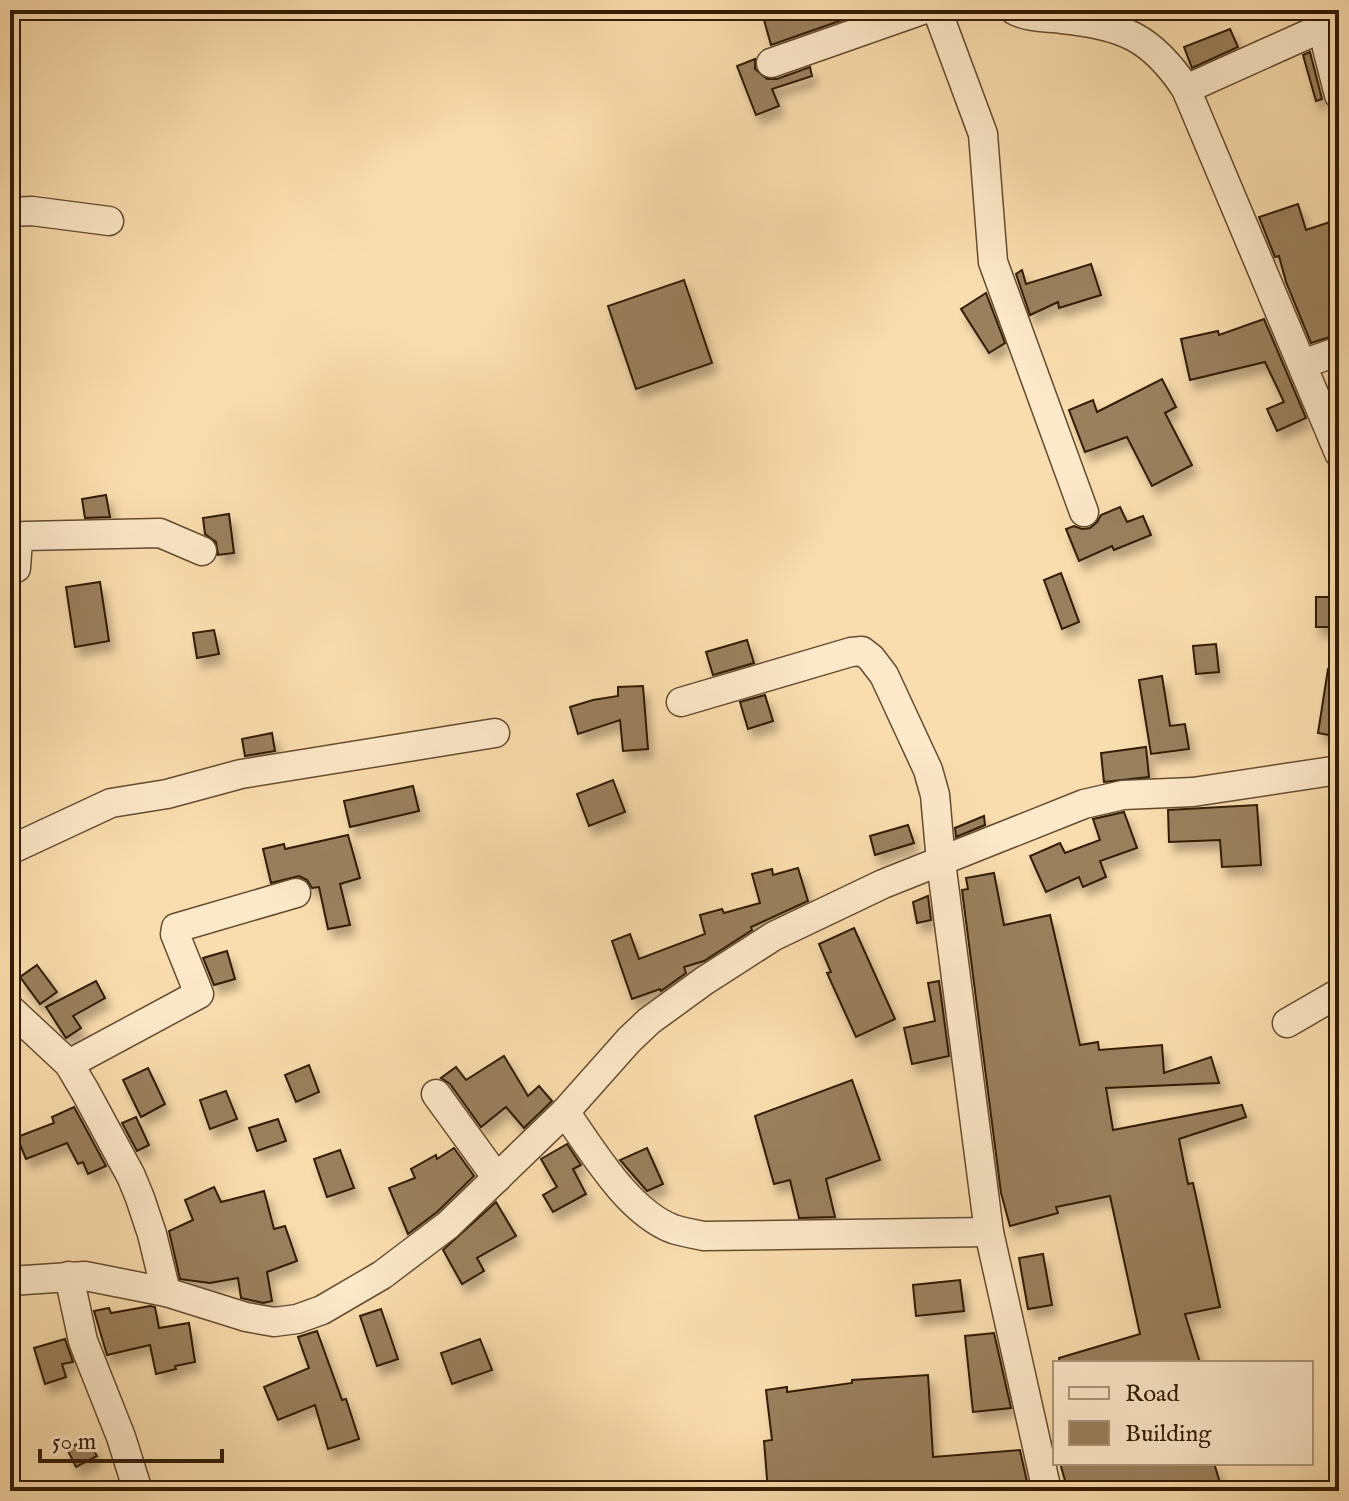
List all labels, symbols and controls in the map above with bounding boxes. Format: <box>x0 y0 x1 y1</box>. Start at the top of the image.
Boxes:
legend <box>1053 1361 1313 1465</box>
text: Road <box>1125 1379 1179 1410</box>
scale bar <box>40 1413 222 1463</box>
text: Building <box>1125 1419 1212 1450</box>
text: 50 m <box>52 1427 96 1458</box>

